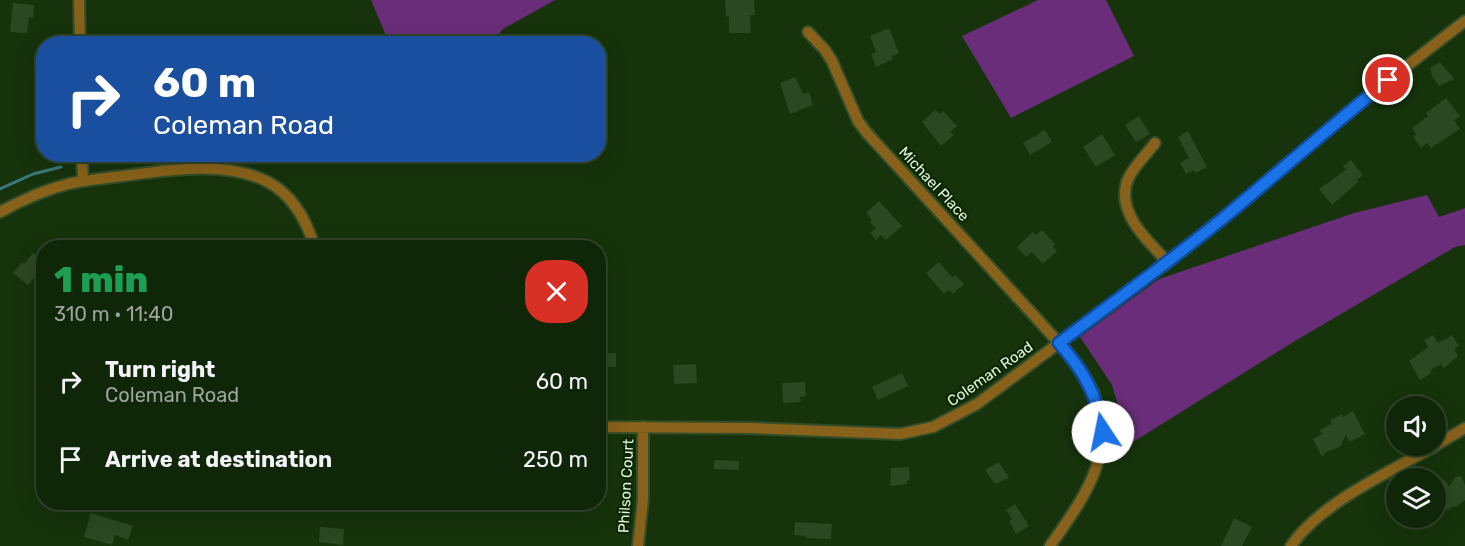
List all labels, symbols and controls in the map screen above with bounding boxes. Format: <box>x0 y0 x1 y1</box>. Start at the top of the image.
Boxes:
pin <box>1362 54 1413 105</box>
text: 60 m <box>153 58 256 108</box>
icon: right <box>54 60 132 138</box>
icon: arrive <box>1371 63 1404 96</box>
text: Coleman Road <box>153 109 334 141</box>
street label: Michael Place <box>895 143 973 225</box>
text: 1 min <box>54 258 148 301</box>
button: close <box>525 260 588 323</box>
text: 310 m · 11:40 <box>54 302 173 326</box>
street label: Coleman Road <box>944 338 1036 410</box>
text: Turn right <box>105 356 215 383</box>
icon: right <box>54 365 87 398</box>
text: 60 m <box>536 368 588 395</box>
text: Coleman Road <box>105 383 239 407</box>
map controls <box>1386 396 1446 528</box>
button: sound <box>1386 396 1446 456</box>
position arrow <box>1071 400 1135 464</box>
street label: Philson Court <box>615 438 637 534</box>
icon: arrive <box>54 443 87 476</box>
text: Arrive at destination <box>105 446 332 473</box>
text: 250 m <box>523 446 588 473</box>
button: layers <box>1386 468 1446 528</box>

